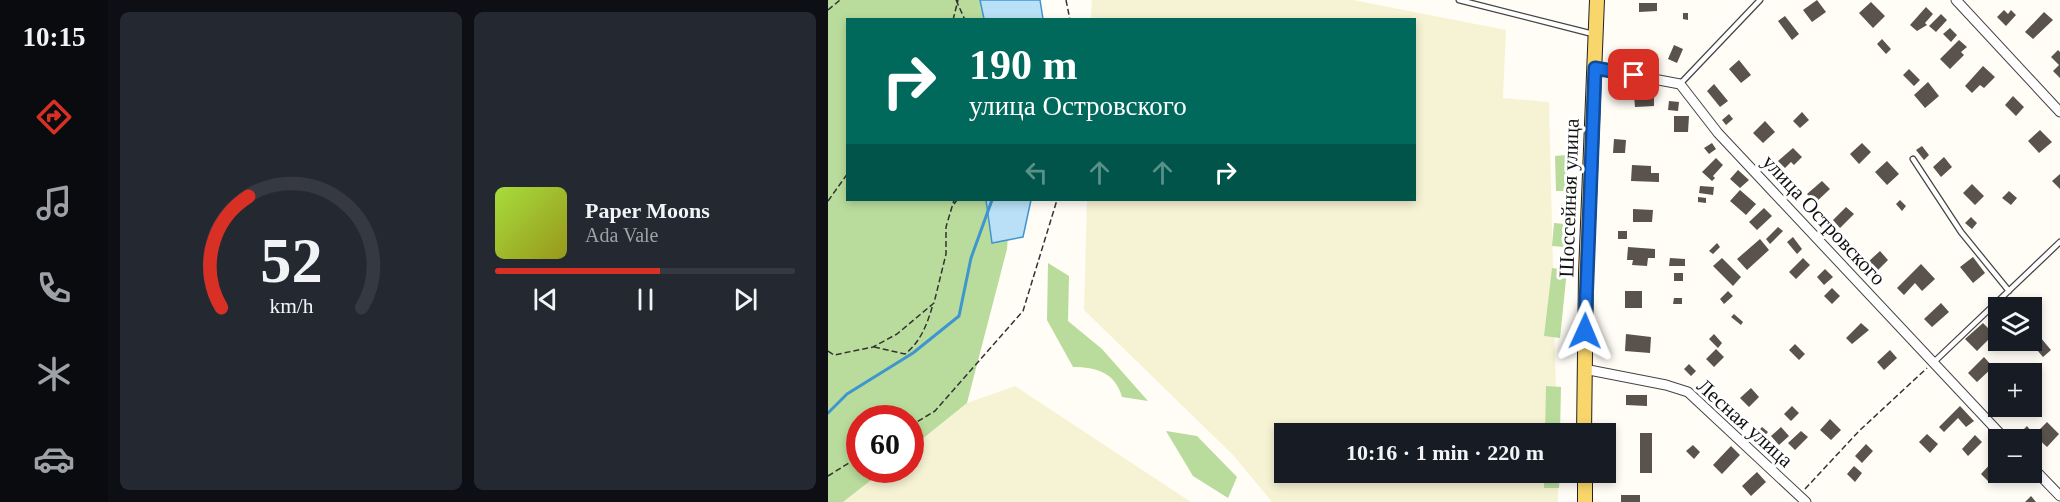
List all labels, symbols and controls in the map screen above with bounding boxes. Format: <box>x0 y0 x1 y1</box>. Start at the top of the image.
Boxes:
text: 10:15 <box>23 22 86 52</box>
icon: right <box>870 42 948 120</box>
text: 190 m <box>969 42 1078 88</box>
pin <box>1608 49 1659 100</box>
icon: arrive <box>1617 58 1650 91</box>
text: улица Островского <box>969 91 1187 121</box>
icon: directions <box>33 96 75 138</box>
street label: Шоссейная улица <box>1554 117 1584 278</box>
street label: улица Островского <box>1757 150 1891 290</box>
icon: left <box>1020 156 1053 189</box>
icon: ahead <box>1083 156 1116 189</box>
icon: ahead <box>1146 156 1179 189</box>
icon: right <box>1209 156 1242 189</box>
icon: music <box>33 182 75 224</box>
text: Paper Moons <box>585 198 710 223</box>
text: Ada Vale <box>585 224 659 246</box>
text: 52 <box>260 226 322 295</box>
icon: phone <box>33 267 75 309</box>
icon: previous <box>529 283 562 316</box>
icon: pause <box>629 283 662 316</box>
icon: next <box>729 283 762 316</box>
text: km/h <box>269 294 313 318</box>
map controls <box>1988 297 2042 483</box>
button: layers <box>1988 297 2042 351</box>
position arrow <box>1553 299 1617 363</box>
icon: climate <box>33 353 75 395</box>
button: + <box>1988 363 2042 417</box>
street label: Лесная улица <box>1692 374 1798 473</box>
speed limit sign: 60 <box>846 405 924 483</box>
button: − <box>1988 429 2042 483</box>
icon: car <box>33 438 75 480</box>
text: 10:16 · 1 min · 220 m <box>1346 440 1544 465</box>

